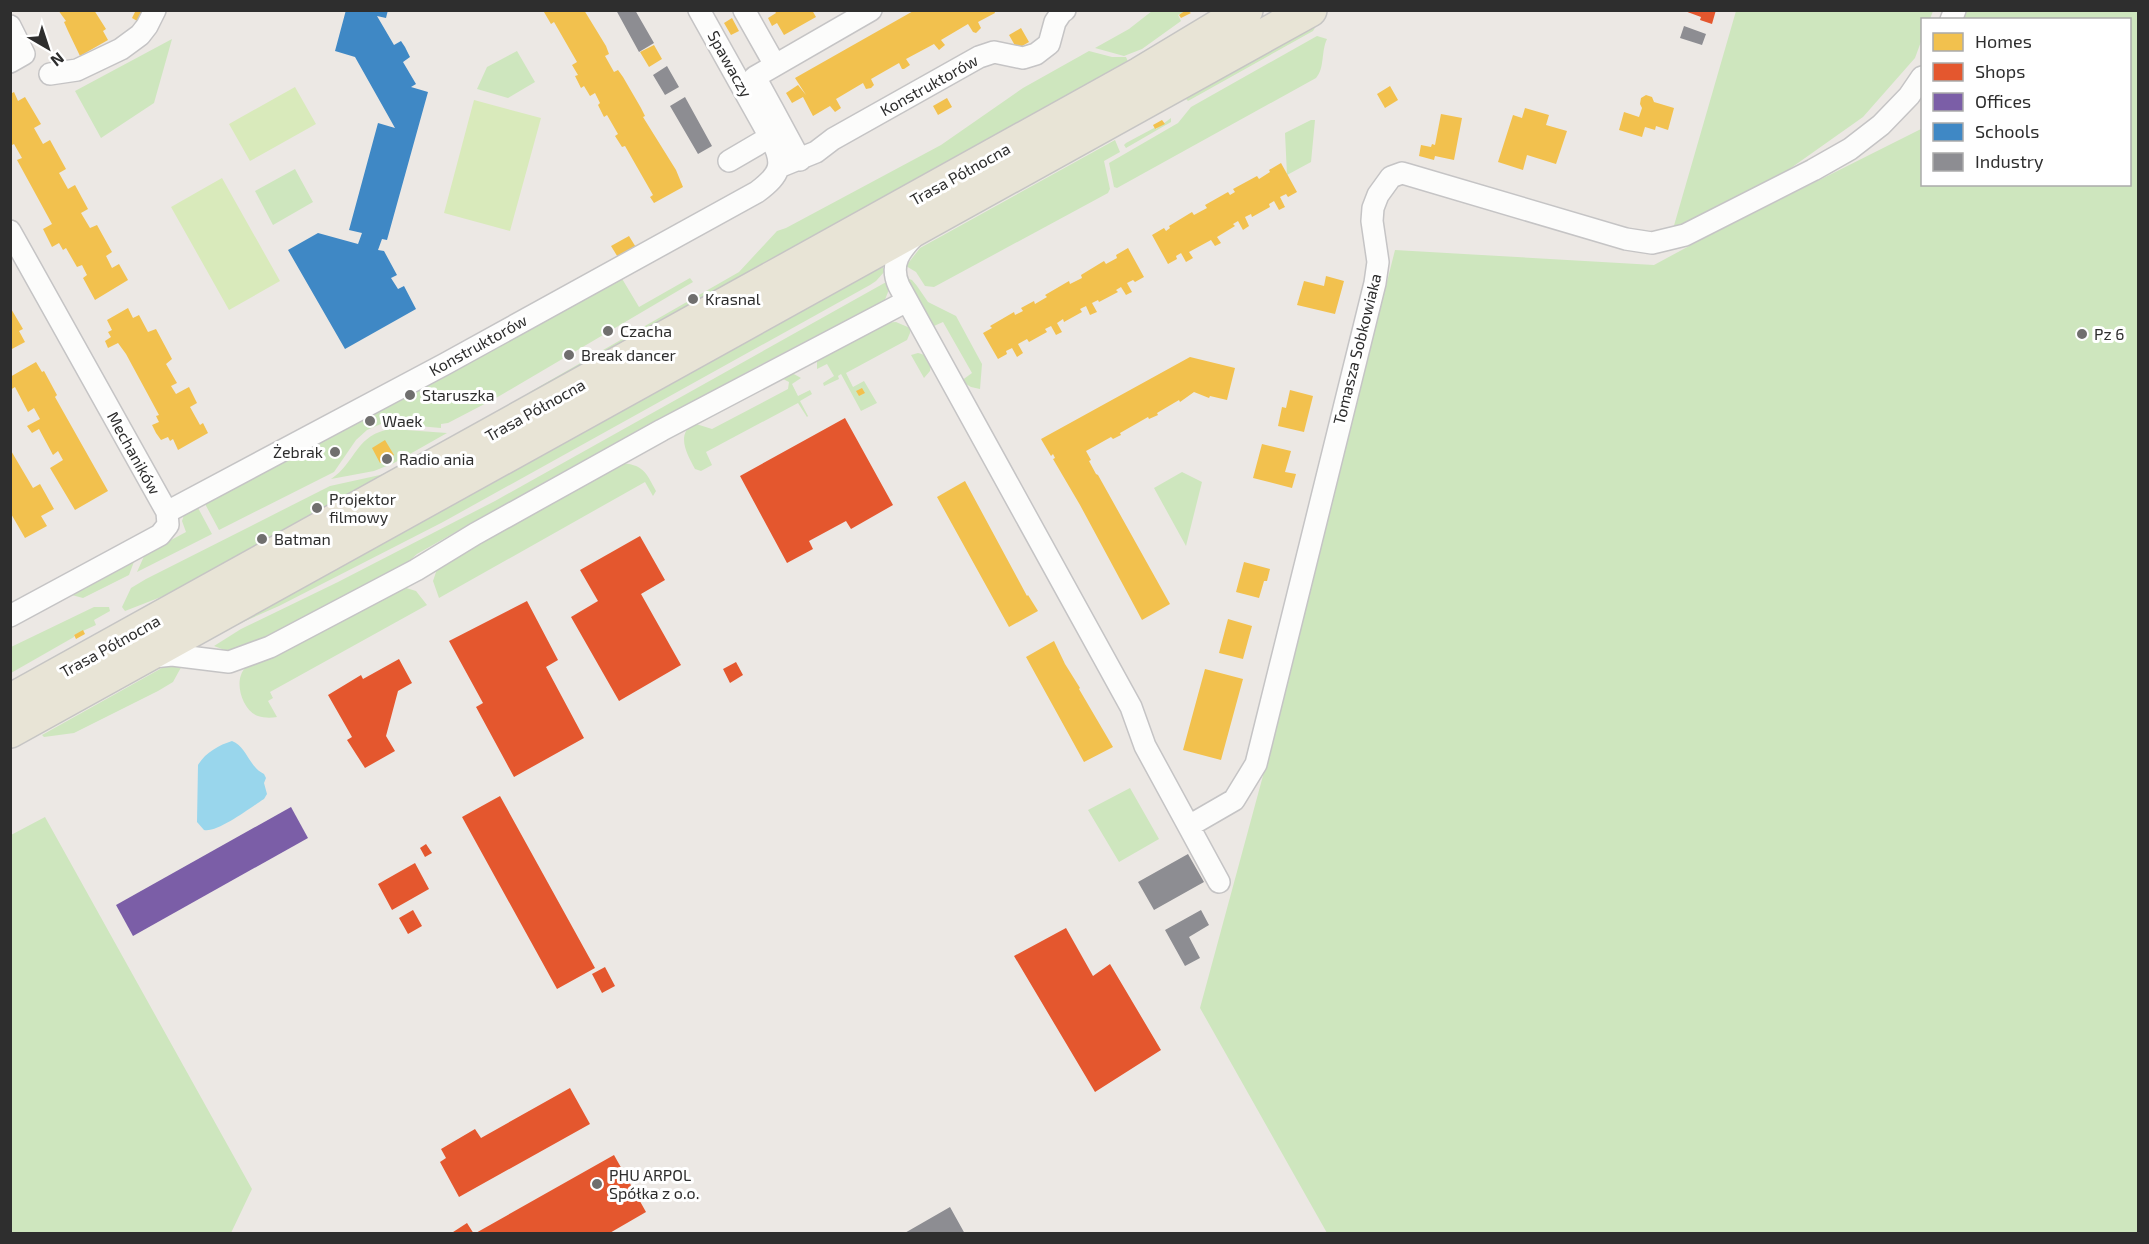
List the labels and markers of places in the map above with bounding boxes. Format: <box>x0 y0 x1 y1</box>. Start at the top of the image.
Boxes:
place label: Krasnal <box>705 289 761 308</box>
marker: Krasnal <box>686 292 700 306</box>
place label: Czacha <box>620 321 672 340</box>
marker: Czacha <box>601 324 615 338</box>
place label: Pz 6 <box>2094 324 2124 343</box>
marker: Pz 6 <box>2075 327 2089 341</box>
place label: Break dancer <box>581 345 677 364</box>
marker: Break dancer <box>562 348 576 362</box>
place label: Staruszka <box>422 385 495 404</box>
marker: Staruszka <box>403 388 417 402</box>
place label: Waek <box>382 411 423 430</box>
marker: Waek <box>363 414 377 428</box>
place label: Żebrak <box>273 442 323 461</box>
marker: Żebrak <box>328 445 342 459</box>
place label: Radio ania <box>399 449 474 468</box>
marker: Radio ania <box>380 452 394 466</box>
place label: Projektor filmowy <box>329 489 397 526</box>
marker: Projektor filmowy <box>310 501 324 515</box>
place label: Batman <box>274 529 331 548</box>
marker: Batman <box>255 532 269 546</box>
place label: PHU ARPOL Spółka z o.o. <box>609 1165 699 1202</box>
marker: PHU ARPOL Spółka z o.o. <box>590 1177 604 1191</box>

